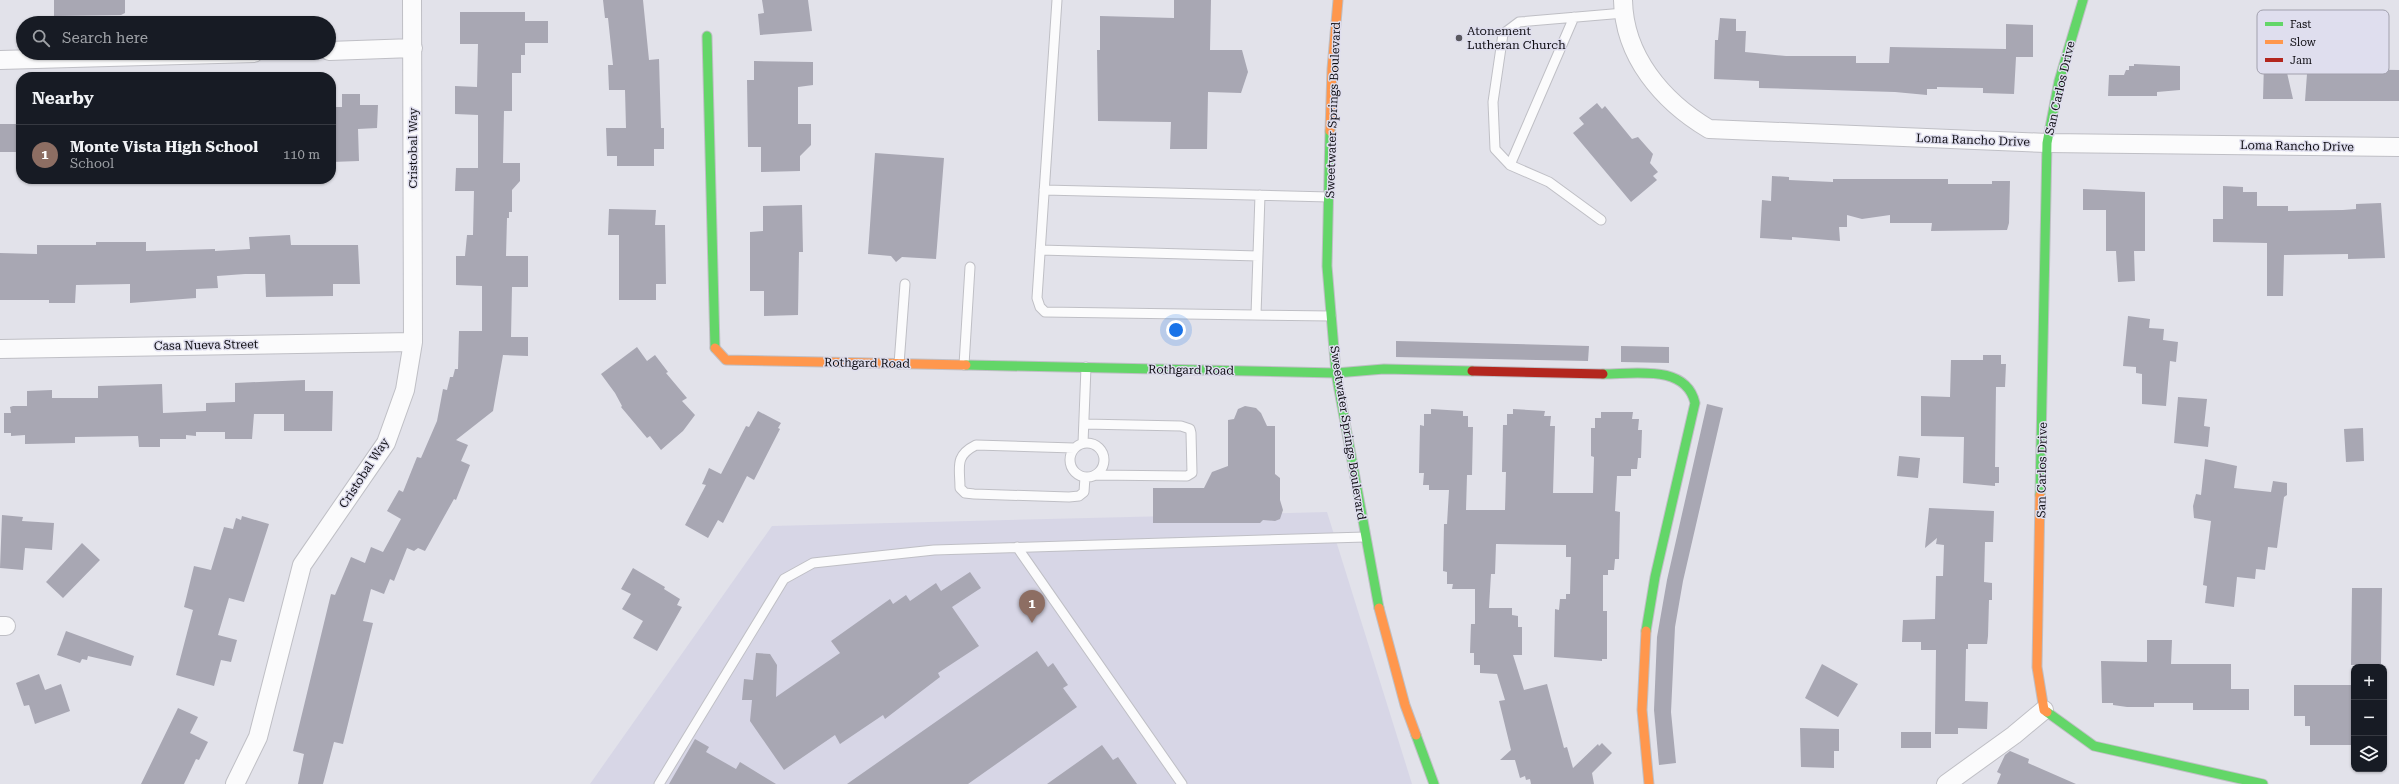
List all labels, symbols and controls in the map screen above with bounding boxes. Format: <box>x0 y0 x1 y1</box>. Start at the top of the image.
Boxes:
legend <box>2257 10 2389 74</box>
search box <box>16 16 336 60</box>
text: Fast <box>2290 18 2311 31</box>
street label: Sweetwater Springs Boulevard <box>1323 21 1343 198</box>
place label: Atonement Lutheran Church <box>1467 24 1566 52</box>
icon: search <box>30 27 52 49</box>
text: Search here <box>62 29 148 47</box>
marker: Atonement Lutheran Church <box>1454 33 1464 43</box>
text: Slow <box>2290 36 2317 49</box>
street label: San Carlos Drive <box>2042 39 2078 136</box>
text: Jam <box>2290 54 2312 67</box>
text: Nearby <box>32 88 94 108</box>
street label: Cristobal Way <box>406 107 420 188</box>
street label: Loma Rancho Drive <box>1916 131 2031 149</box>
text: Monte Vista High School <box>70 138 258 156</box>
street label: Loma Rancho Drive <box>2240 138 2355 154</box>
text: 1 <box>41 147 49 162</box>
text: 110 m <box>283 147 320 162</box>
text: School <box>70 156 114 171</box>
your location <box>1166 320 1186 340</box>
street label: Casa Nueva Street <box>154 337 259 353</box>
street label: Sweetwater Springs Boulevard <box>1327 345 1369 521</box>
street label: Rothgard Road <box>824 355 910 371</box>
street label: Rothgard Road <box>1148 362 1234 378</box>
street label: San Carlos Drive <box>2034 421 2050 518</box>
street label: Cristobal Way <box>336 435 392 511</box>
pin: 1 <box>1019 590 1045 623</box>
map controls <box>2351 664 2387 772</box>
button: + <box>2351 664 2387 700</box>
button: − <box>2351 700 2387 736</box>
button: layers <box>2351 736 2387 772</box>

